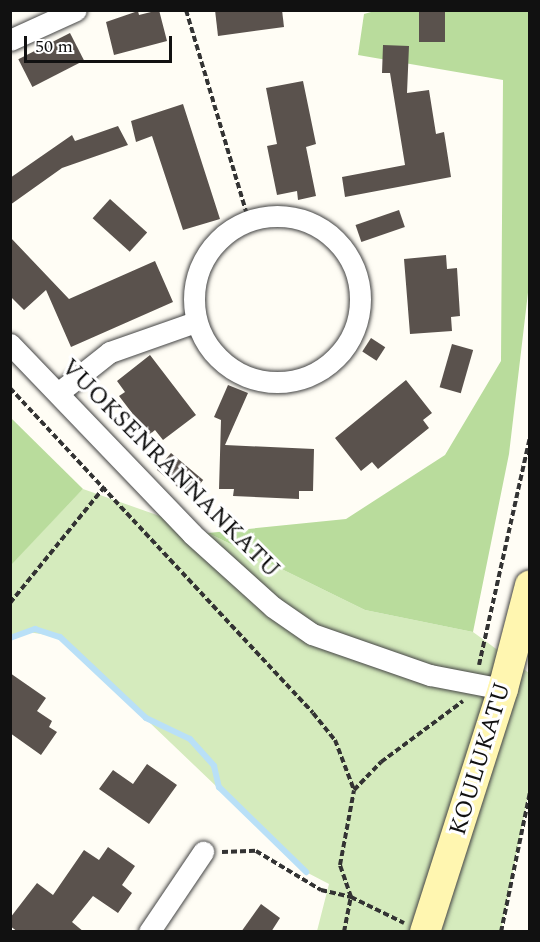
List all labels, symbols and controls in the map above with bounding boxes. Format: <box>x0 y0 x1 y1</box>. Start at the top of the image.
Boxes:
scale bar <box>27 24 176 62</box>
text: 50 m <box>35 33 73 60</box>
street label: VUOKSENRANNANKATU <box>54 353 286 585</box>
street label: KOULUKATU <box>444 679 518 839</box>

